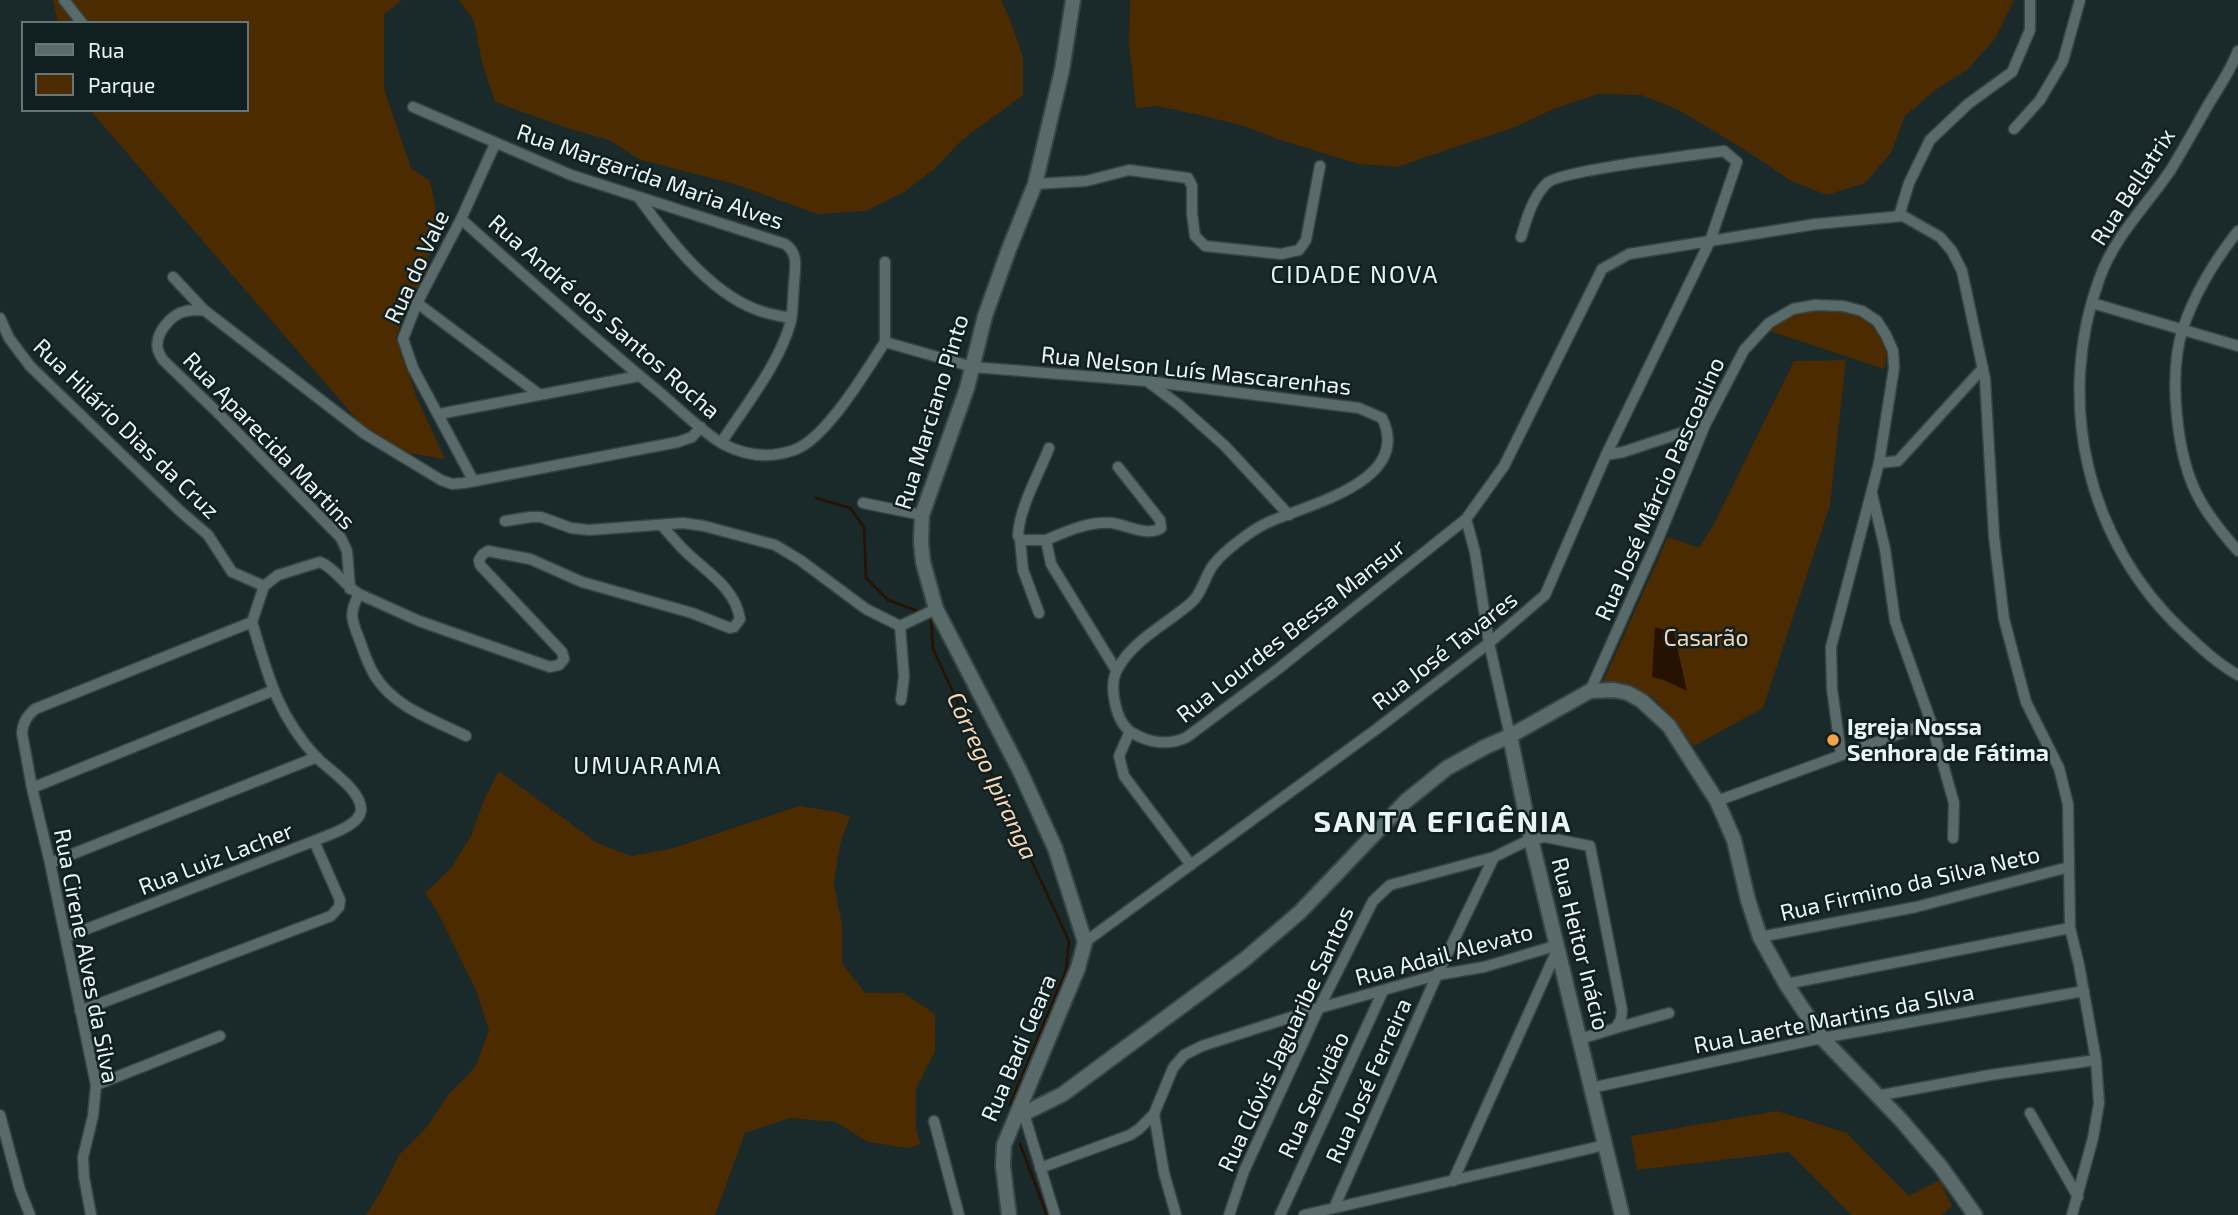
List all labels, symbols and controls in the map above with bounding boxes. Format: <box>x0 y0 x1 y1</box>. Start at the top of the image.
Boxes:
legend <box>21 21 248 112</box>
text: Rua <box>88 37 124 62</box>
text: Parque <box>88 72 155 97</box>
street label: Rua Margarida Maria Alves <box>513 118 787 236</box>
street label: Rua Bellatrix <box>2085 123 2181 251</box>
street label: Rua do Vale <box>379 206 455 328</box>
street label: Rua André dos Santos Rocha <box>483 209 725 425</box>
district label: CIDADE NOVA <box>1272 261 1438 289</box>
street label: Rua Marciano Pinto <box>889 311 975 513</box>
street label: Rua Hilário Dias da Cruz <box>27 333 225 525</box>
street label: Rua Nelson Luís Mascarenhas <box>1039 341 1353 401</box>
street label: Rua Aparecida Martins <box>177 347 361 535</box>
street label: Rua José Márcio Pascoalino <box>1589 353 1731 625</box>
street label: Rua Lourdes Bessa Mansur <box>1171 533 1411 729</box>
street label: Rua José Tavares <box>1367 586 1523 716</box>
park label: Casarão <box>1664 624 1748 652</box>
water label: Córrego Ipiranga <box>941 687 1043 865</box>
place label: Igreja Nossa Senhora de Fátima <box>1847 713 2049 767</box>
marker: Igreja Nossa Senhora de Fátima <box>1825 732 1841 748</box>
district label: UMUARAMA <box>574 752 722 780</box>
district label: SANTA EFIGÊNIA <box>1315 804 1571 840</box>
street label: Rua Luiz Lacher <box>135 817 297 901</box>
street label: Rua Cirene Alves da Silva <box>48 827 124 1085</box>
street label: Rua Firmino da Silva Neto <box>1777 841 2043 927</box>
street label: Rua Heitor Inácio <box>1545 855 1615 1033</box>
street label: Rua Clóvis Jaguaribe Santos <box>1212 902 1360 1176</box>
street label: Rua Adail Alevato <box>1352 918 1536 992</box>
street label: Rua Badi Geara <box>976 970 1062 1126</box>
street label: Rua Laerte Martins da SIlva <box>1692 978 1976 1060</box>
street label: Rua José Ferreira <box>1320 994 1418 1168</box>
street label: Rua Servidão <box>1273 1027 1355 1163</box>

